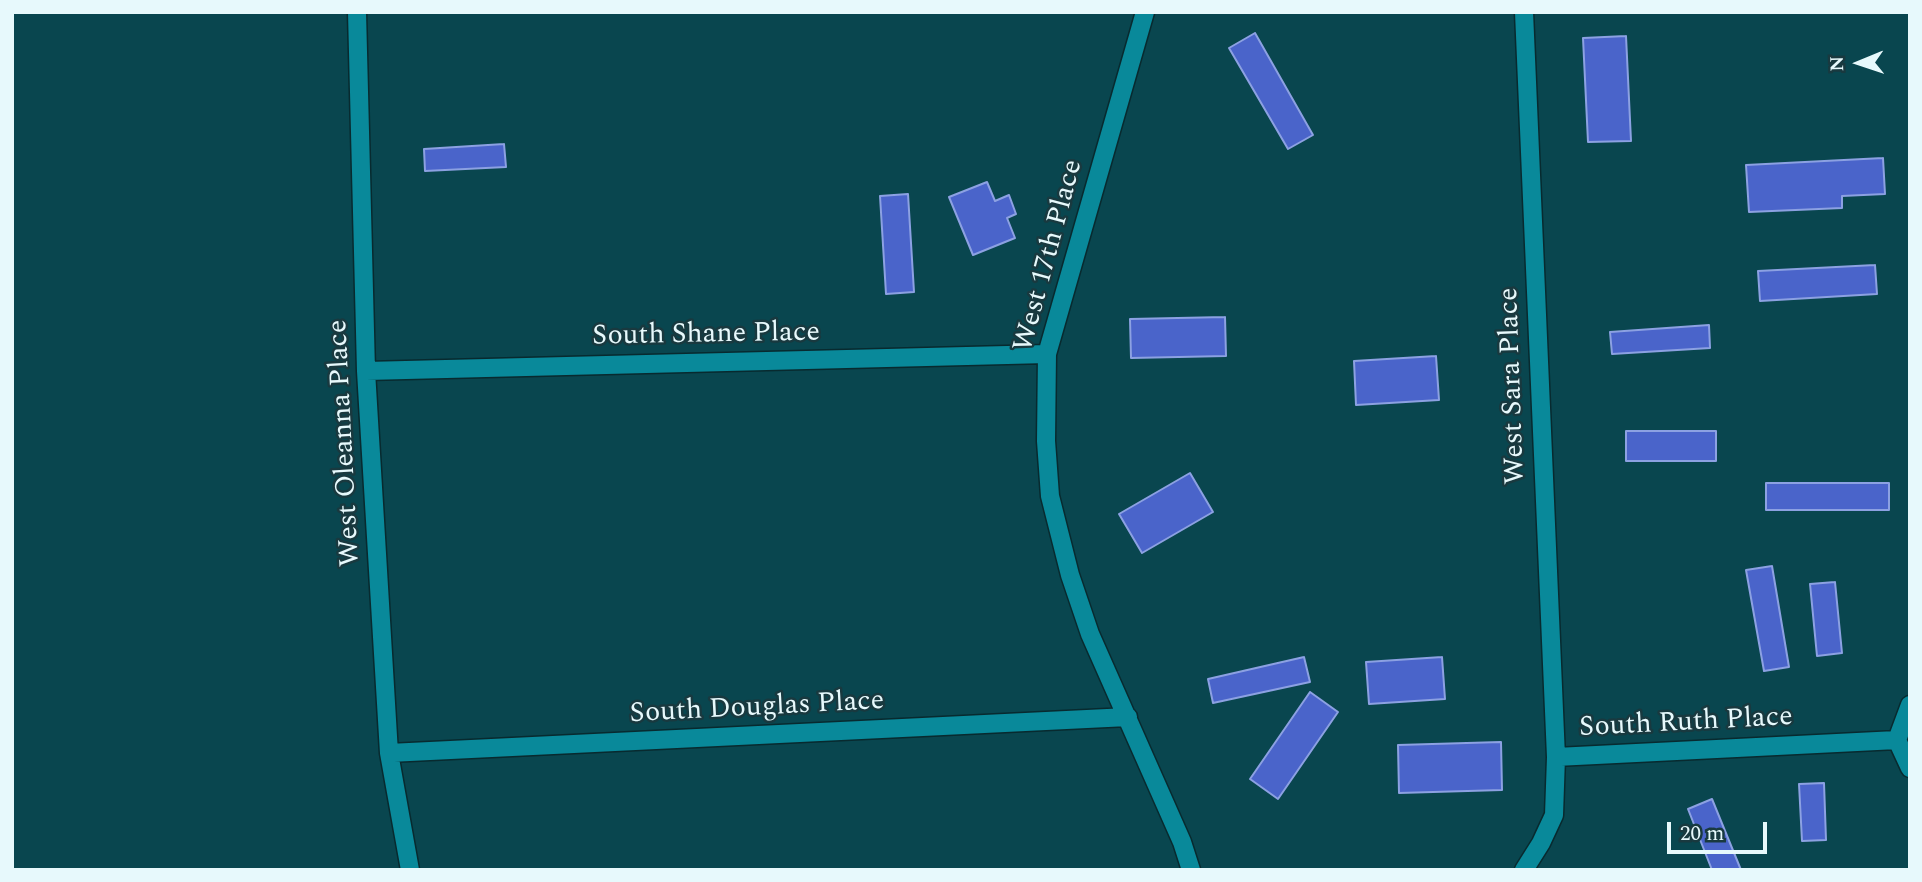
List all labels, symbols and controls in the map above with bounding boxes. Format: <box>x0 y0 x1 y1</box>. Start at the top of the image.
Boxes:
north arrow <box>1824 28 1894 98</box>
text: N <box>1823 55 1852 72</box>
street label: West 17th Place <box>1008 156 1092 356</box>
street label: West Sara Place <box>1494 287 1534 485</box>
street label: South Shane Place <box>592 317 820 355</box>
street label: West Oleanna Place <box>323 319 369 567</box>
street label: South Douglas Place <box>629 686 885 732</box>
street label: South Ruth Place <box>1578 702 1794 746</box>
scale bar <box>1670 808 1770 852</box>
text: 20 m <box>1680 818 1724 850</box>

